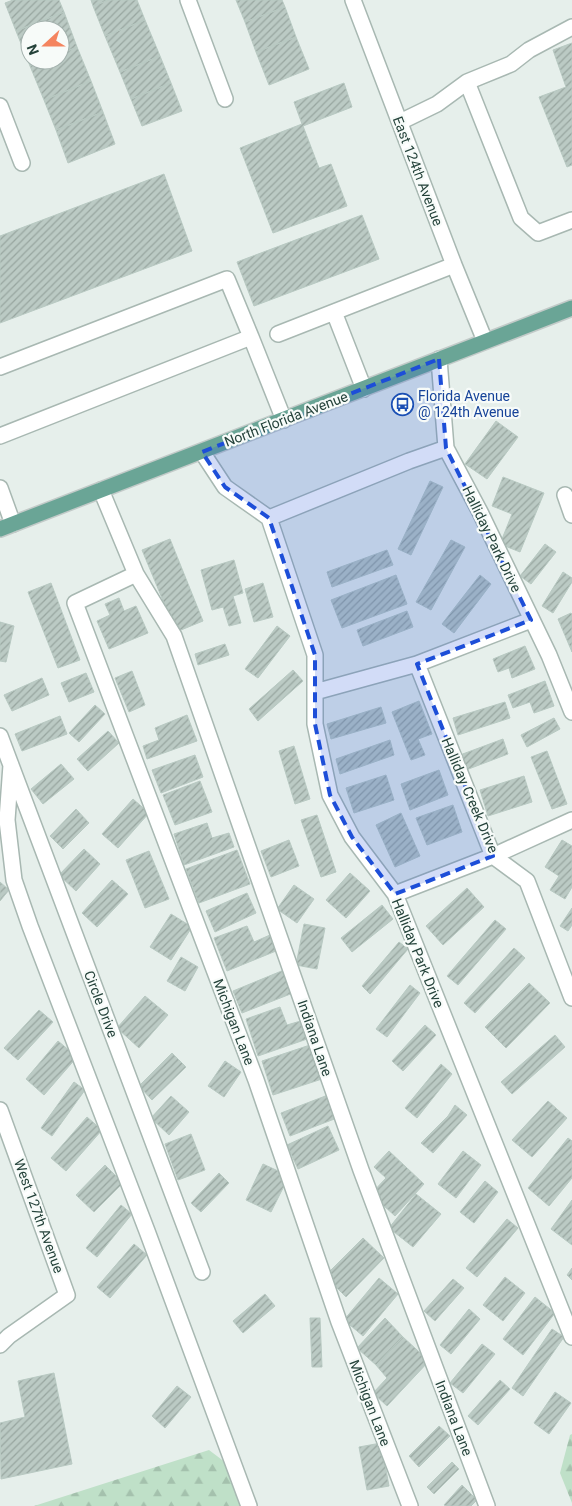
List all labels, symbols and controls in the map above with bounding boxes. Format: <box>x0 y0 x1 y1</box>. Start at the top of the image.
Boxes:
north arrow <box>20 20 70 70</box>
text: N <box>24 42 42 57</box>
street label: East 124th Avenue <box>390 114 446 228</box>
street label: North Florida Avenue <box>222 388 350 450</box>
place label: Florida Avenue @ 124th Avenue <box>418 388 519 420</box>
bus stop icon: Florida Avenue @ 124th Avenue <box>390 392 414 416</box>
street label: Halliday Park Drive <box>459 483 525 595</box>
street label: Halliday Creek Drive <box>438 735 502 855</box>
street label: Halliday Park Drive <box>389 896 447 1010</box>
street label: Circle Drive <box>81 968 121 1040</box>
street label: Michigan Lane <box>210 977 258 1067</box>
street label: Indiana Lane <box>294 998 336 1078</box>
street label: West 127th Avenue <box>11 1157 67 1275</box>
street label: Michigan Lane <box>346 1358 394 1448</box>
street label: Indiana Lane <box>432 1378 476 1458</box>

